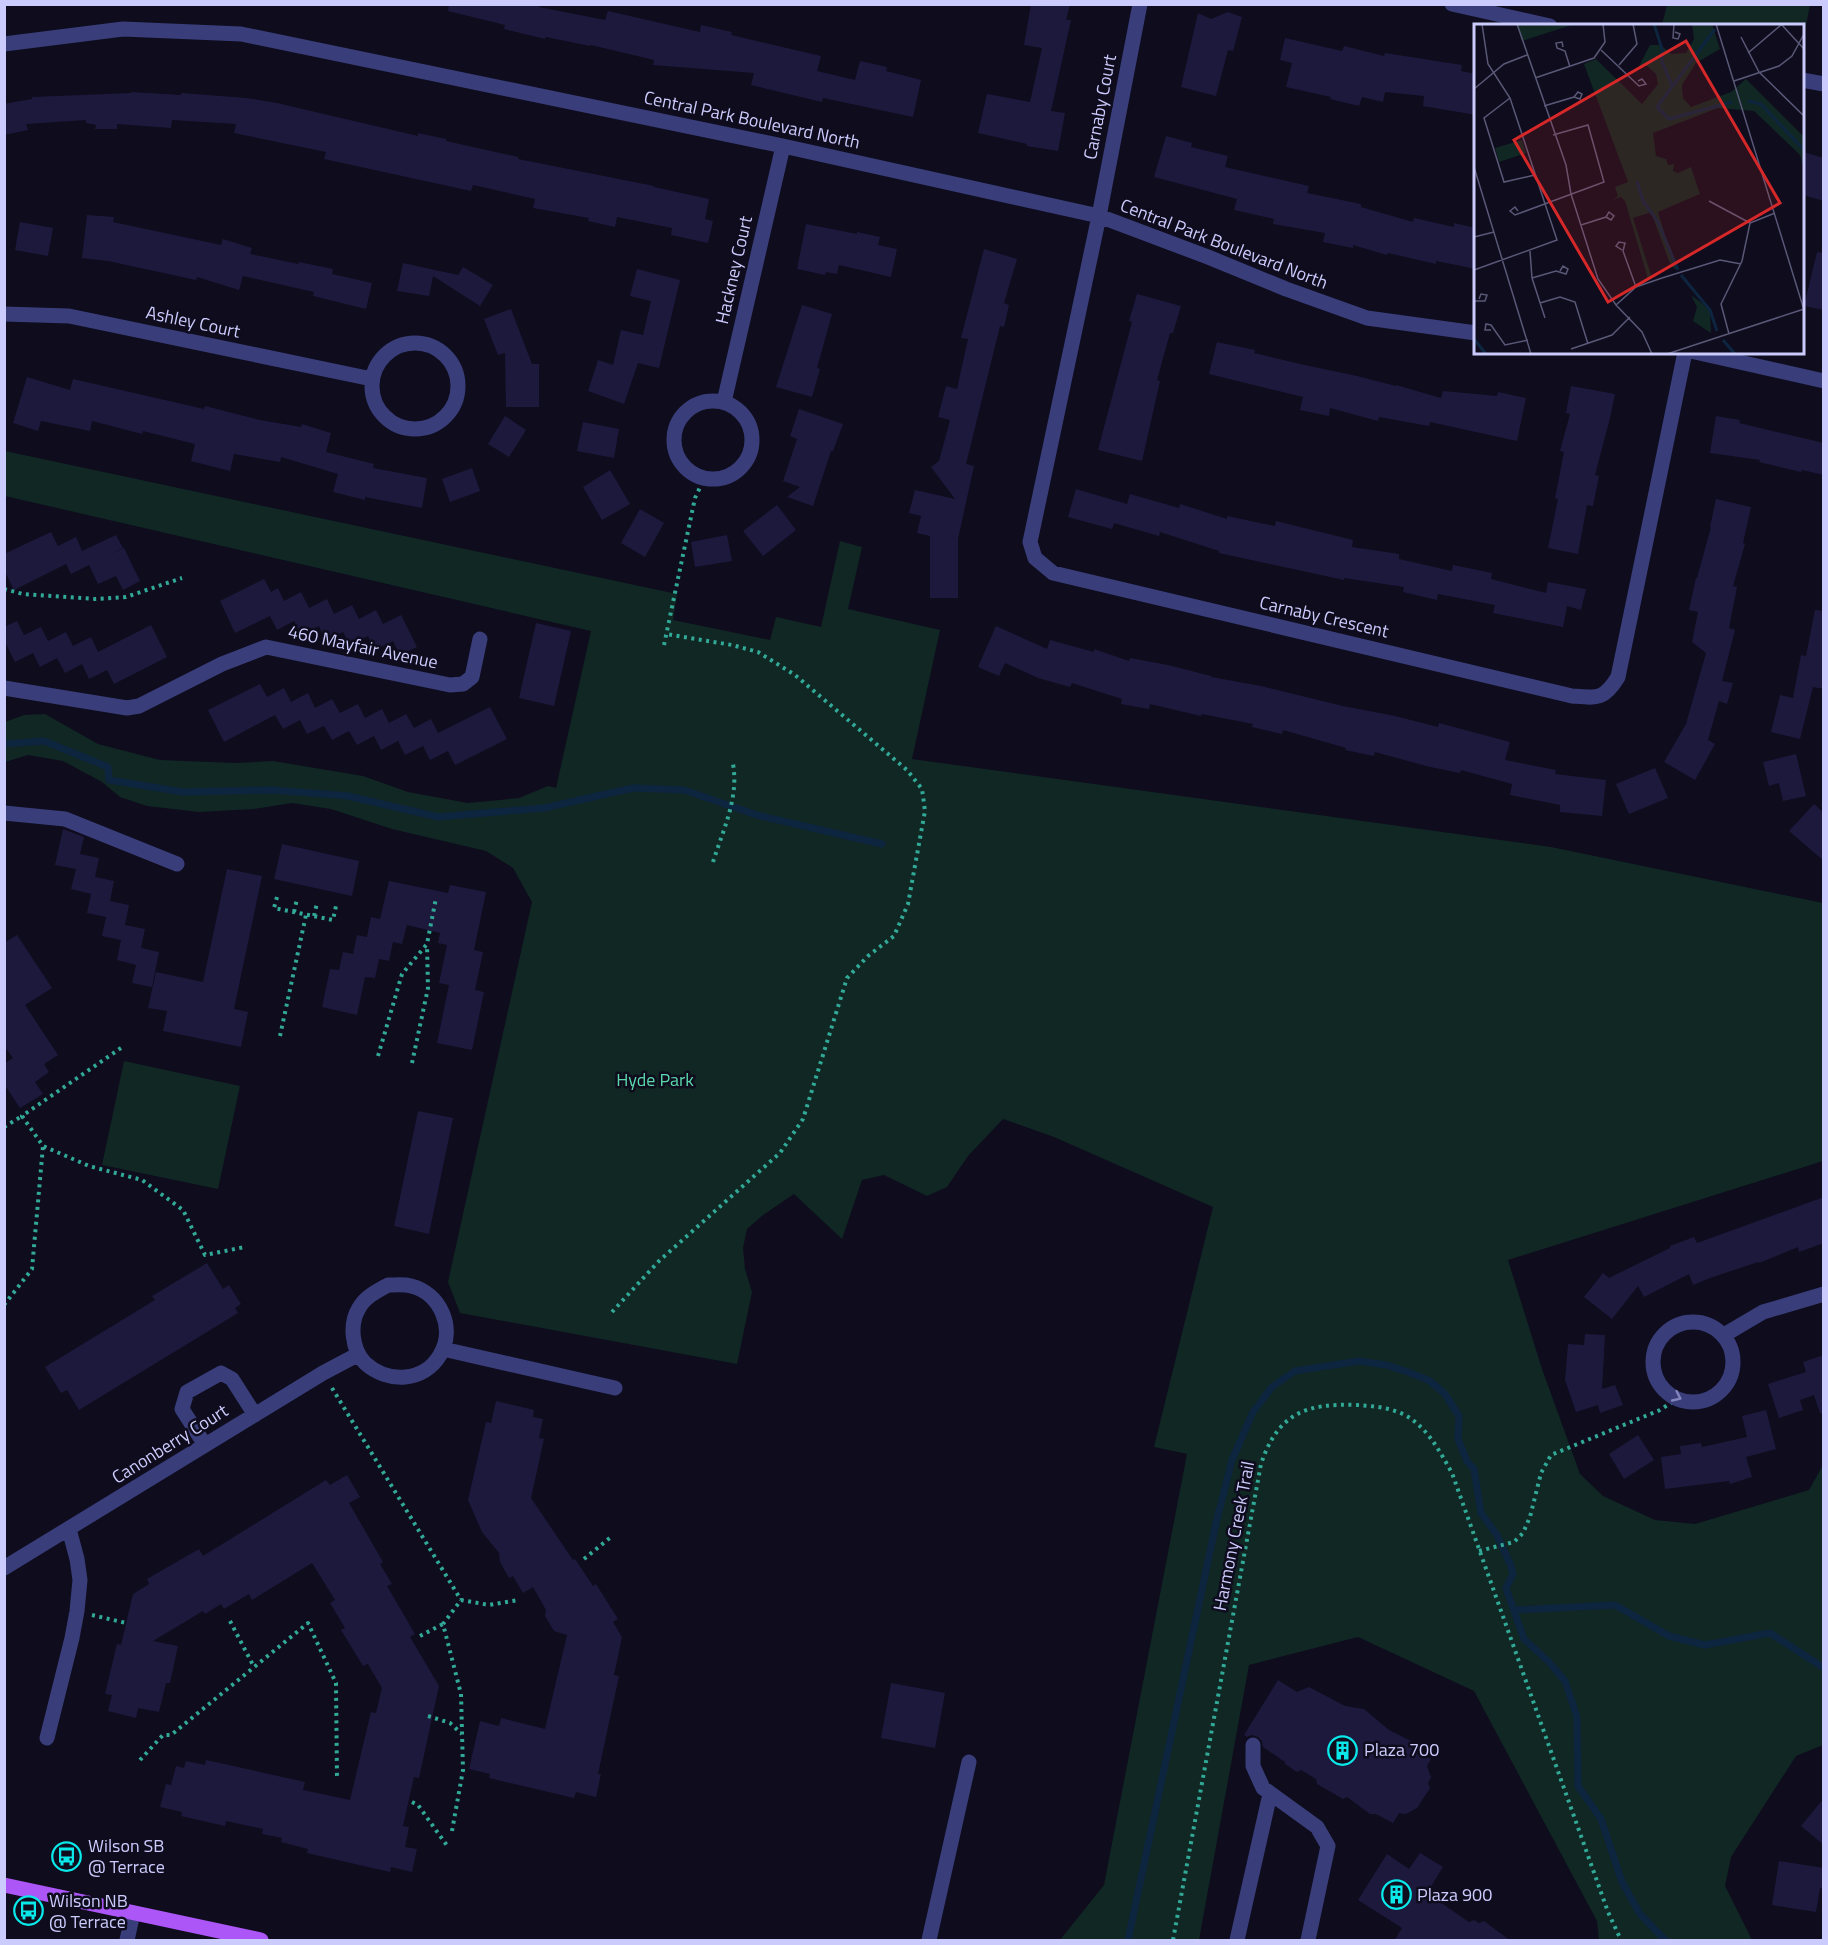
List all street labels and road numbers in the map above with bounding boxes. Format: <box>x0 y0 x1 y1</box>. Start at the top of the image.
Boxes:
street label: Carnaby Court <box>1076 51 1123 162</box>
street label: Central Park Boulevard North <box>641 83 863 156</box>
street label: Central Park Boulevard North <box>1116 191 1332 296</box>
street label: Hackney Court <box>708 213 759 327</box>
street label: Ashley Court <box>143 298 243 345</box>
street label: Carnaby Crescent <box>1257 589 1392 645</box>
street label: 460 Mayfair Avenue <box>286 617 440 676</box>
street label: Canonberry Court <box>106 1397 234 1490</box>
street label: Harmony Creek Trail <box>1206 1459 1261 1613</box>

